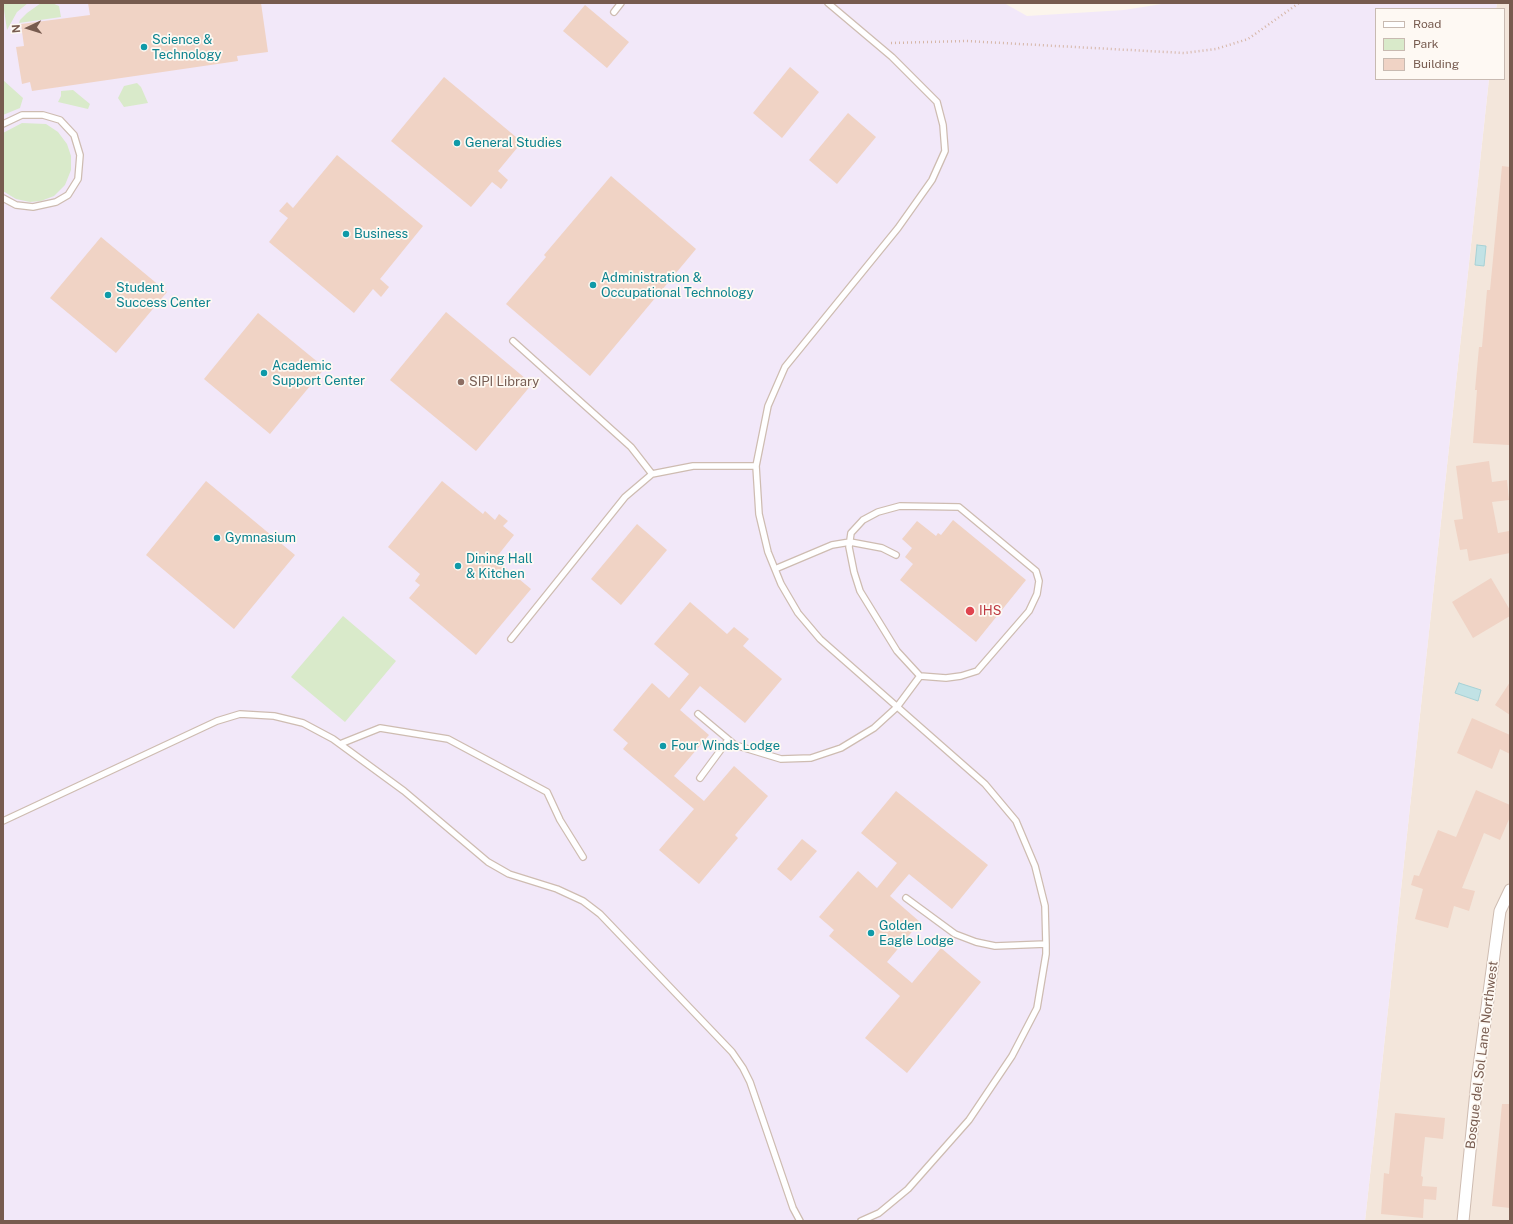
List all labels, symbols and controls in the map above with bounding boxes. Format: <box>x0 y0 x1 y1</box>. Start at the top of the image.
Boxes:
north arrow <box>8 8 48 48</box>
legend <box>1375 8 1505 80</box>
text: Road <box>1413 17 1441 31</box>
text: N <box>10 24 22 34</box>
place label: Science & Technology <box>152 32 221 63</box>
text: Park <box>1413 37 1439 51</box>
marker: Science & Technology <box>139 42 149 52</box>
text: Building <box>1413 57 1459 71</box>
place label: General Studies <box>465 135 562 151</box>
marker: General Studies <box>452 138 462 148</box>
place label: Business <box>354 226 408 242</box>
marker: Business <box>341 229 351 239</box>
place label: Administration & Occupational Technology <box>601 270 754 301</box>
place label: Student Success Center <box>116 280 211 311</box>
marker: Administration & Occupational Technology <box>588 280 598 290</box>
marker: Student Success Center <box>103 290 113 300</box>
place label: Academic Support Center <box>272 358 365 389</box>
marker: Academic Support Center <box>259 368 269 378</box>
place label: SIPI Library <box>469 374 539 390</box>
marker: SIPI Library <box>456 377 466 387</box>
place label: Gymnasium <box>225 530 296 546</box>
marker: Gymnasium <box>212 533 222 543</box>
place label: Dining Hall & Kitchen <box>466 551 533 582</box>
marker: Dining Hall & Kitchen <box>453 561 463 571</box>
place label: IHS <box>979 603 1001 619</box>
marker: IHS <box>964 605 976 617</box>
place label: Four Winds Lodge <box>671 738 780 754</box>
marker: Four Winds Lodge <box>658 741 668 751</box>
place label: Golden Eagle Lodge <box>879 918 954 949</box>
marker: Golden Eagle Lodge <box>866 928 876 938</box>
street label: Bosque del Sol Lane Northwest <box>1463 960 1501 1150</box>

